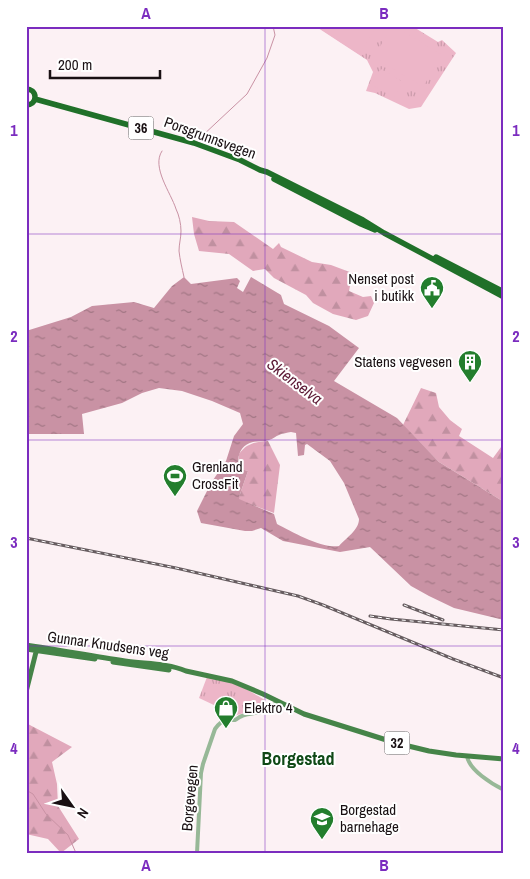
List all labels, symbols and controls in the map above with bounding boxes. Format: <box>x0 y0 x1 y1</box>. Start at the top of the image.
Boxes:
text: A <box>141 2 151 24</box>
text: B <box>379 2 389 24</box>
scale bar <box>50 48 160 80</box>
text: 200 m <box>58 54 92 75</box>
street label: Porsgrunnsvegen <box>161 111 259 164</box>
road number: 36 <box>128 116 154 140</box>
text: 1 <box>10 119 18 141</box>
text: 1 <box>512 119 520 141</box>
place label: Nenset post i butikk <box>348 268 415 306</box>
public building icon: Nenset post i butikk <box>419 275 445 309</box>
text: 2 <box>10 325 18 347</box>
text: 2 <box>512 325 520 347</box>
building icon: Statens vegvesen <box>457 349 483 383</box>
place label: Statens vegvesen <box>354 351 452 372</box>
water label: Skienselva <box>263 353 327 409</box>
place label: Grenland CrossFit <box>192 456 243 494</box>
sports icon: Grenland CrossFit <box>162 463 188 497</box>
text: 3 <box>10 531 18 553</box>
text: 3 <box>512 531 520 553</box>
street label: Gunnar Knudsens veg <box>46 626 170 663</box>
shop icon: Elektro 4 <box>213 695 239 729</box>
place label: Elektro 4 <box>244 697 293 718</box>
road number: 32 <box>384 731 410 754</box>
text: 4 <box>10 737 18 759</box>
text: 4 <box>512 737 520 759</box>
district label: Borgestad <box>262 746 335 771</box>
street label: Borgevegen <box>176 764 203 832</box>
north arrow <box>48 782 98 832</box>
place label: Borgestad barnehage <box>340 799 399 837</box>
text: N <box>73 805 93 821</box>
school or university icon: Borgestad barnehage <box>309 806 335 840</box>
text: A <box>141 854 151 876</box>
text: B <box>379 854 389 876</box>

